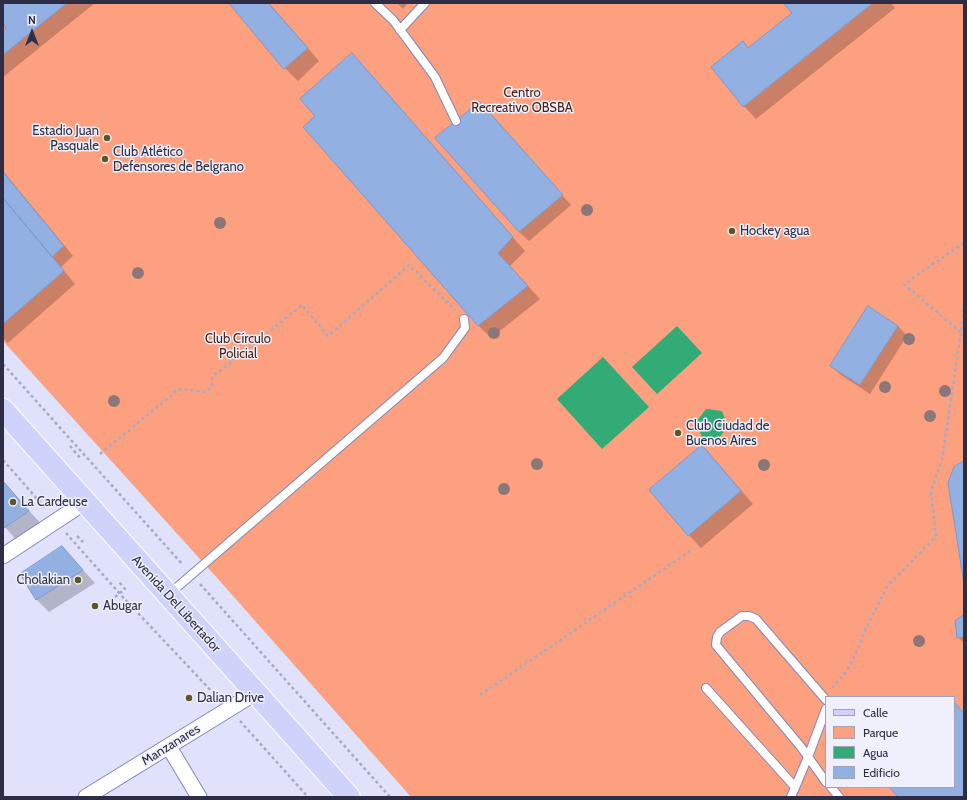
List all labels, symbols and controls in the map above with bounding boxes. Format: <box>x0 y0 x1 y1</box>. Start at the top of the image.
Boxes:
north arrow <box>12 12 52 52</box>
text: N <box>28 13 36 27</box>
park label: Centro Recreativo OBSBA <box>471 85 573 116</box>
place label: Estadio Juan Pasquale <box>32 123 99 154</box>
marker: Estadio Juan Pasquale <box>102 133 112 143</box>
place label: Club Atlético Defensores de Belgrano <box>113 144 244 175</box>
marker: Club Atlético Defensores de Belgrano <box>100 154 110 164</box>
place label: Hockey agua <box>740 223 809 239</box>
marker: Hockey agua <box>727 226 737 236</box>
park label: Club Círculo Policial <box>205 331 271 362</box>
place label: Club Ciudad de Buenos Aires <box>686 418 769 449</box>
marker: Club Ciudad de Buenos Aires <box>673 428 683 438</box>
place label: La Cardeuse <box>21 494 88 510</box>
marker: La Cardeuse <box>8 497 18 507</box>
street label: Avenida Del Libertador <box>128 552 224 656</box>
place label: Cholakian <box>16 572 70 588</box>
marker: Cholakian <box>73 575 83 585</box>
place label: Abugar <box>103 598 142 614</box>
marker: Abugar <box>90 601 100 611</box>
place label: Dalian Drive <box>197 690 264 706</box>
marker: Dalian Drive <box>184 693 194 703</box>
legend <box>825 696 955 788</box>
text: Calle <box>863 705 888 720</box>
street label: Manzanares <box>139 721 203 769</box>
text: Parque <box>863 725 898 740</box>
text: Agua <box>863 745 888 760</box>
text: Edificio <box>863 765 900 780</box>

